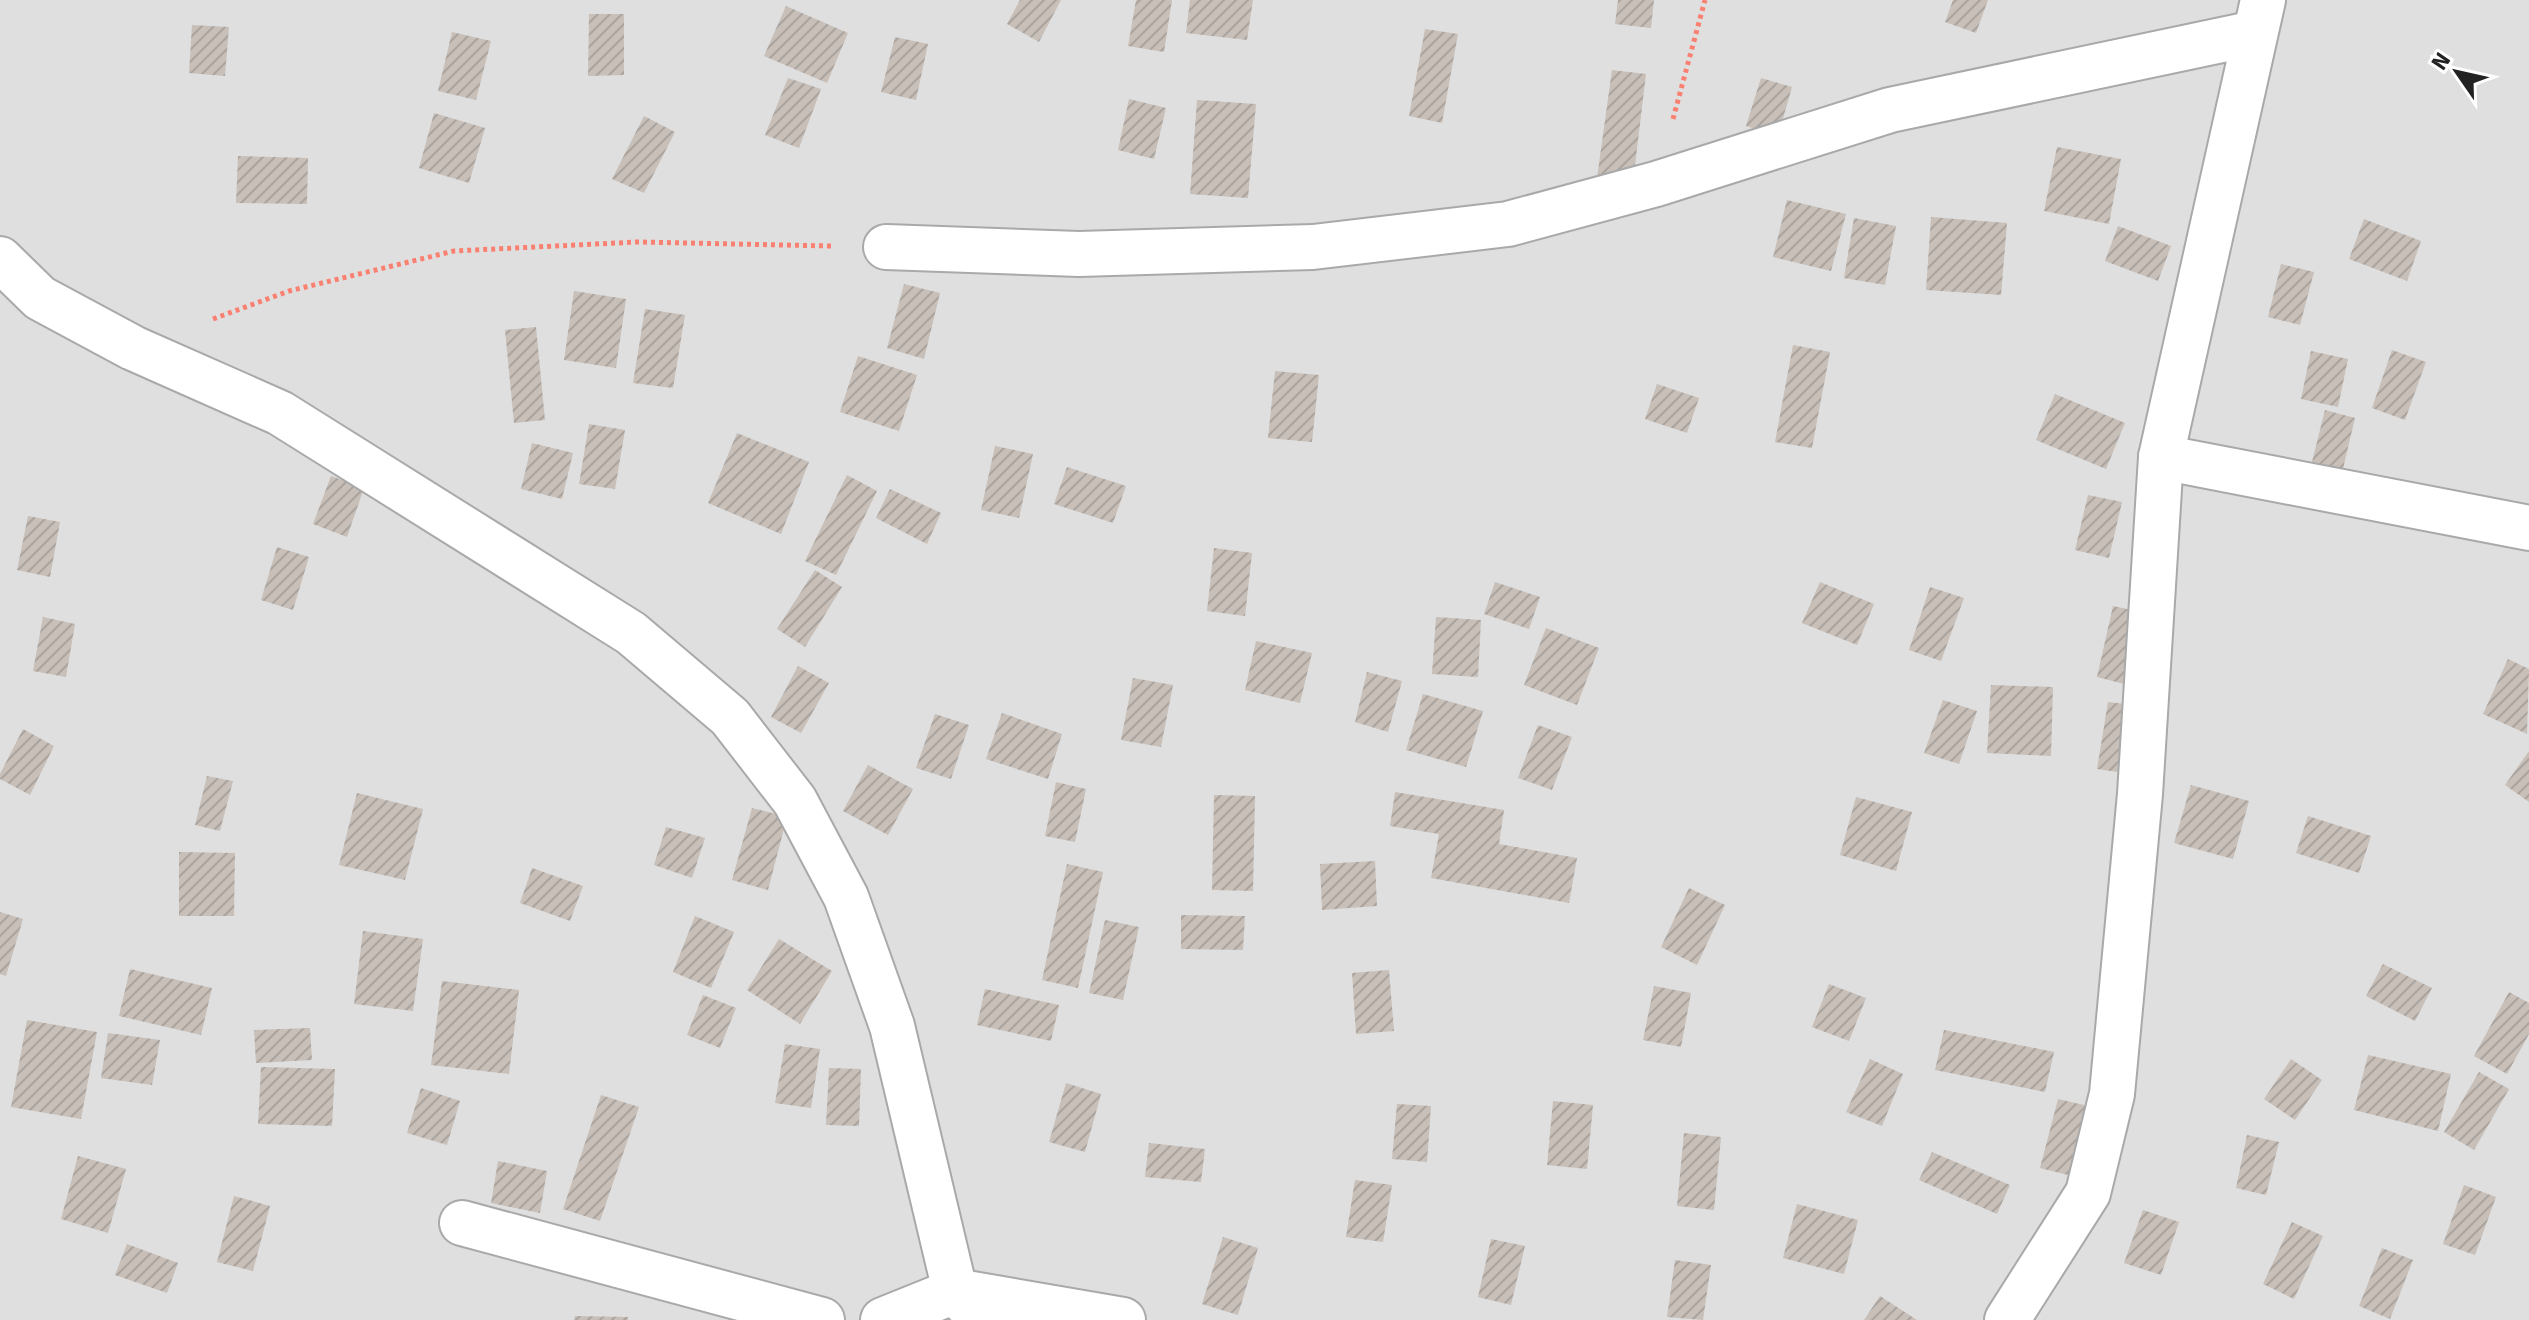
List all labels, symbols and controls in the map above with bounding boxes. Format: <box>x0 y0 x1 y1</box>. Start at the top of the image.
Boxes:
north arrow <box>2417 32 2497 112</box>
text: N <box>2425 47 2456 75</box>

